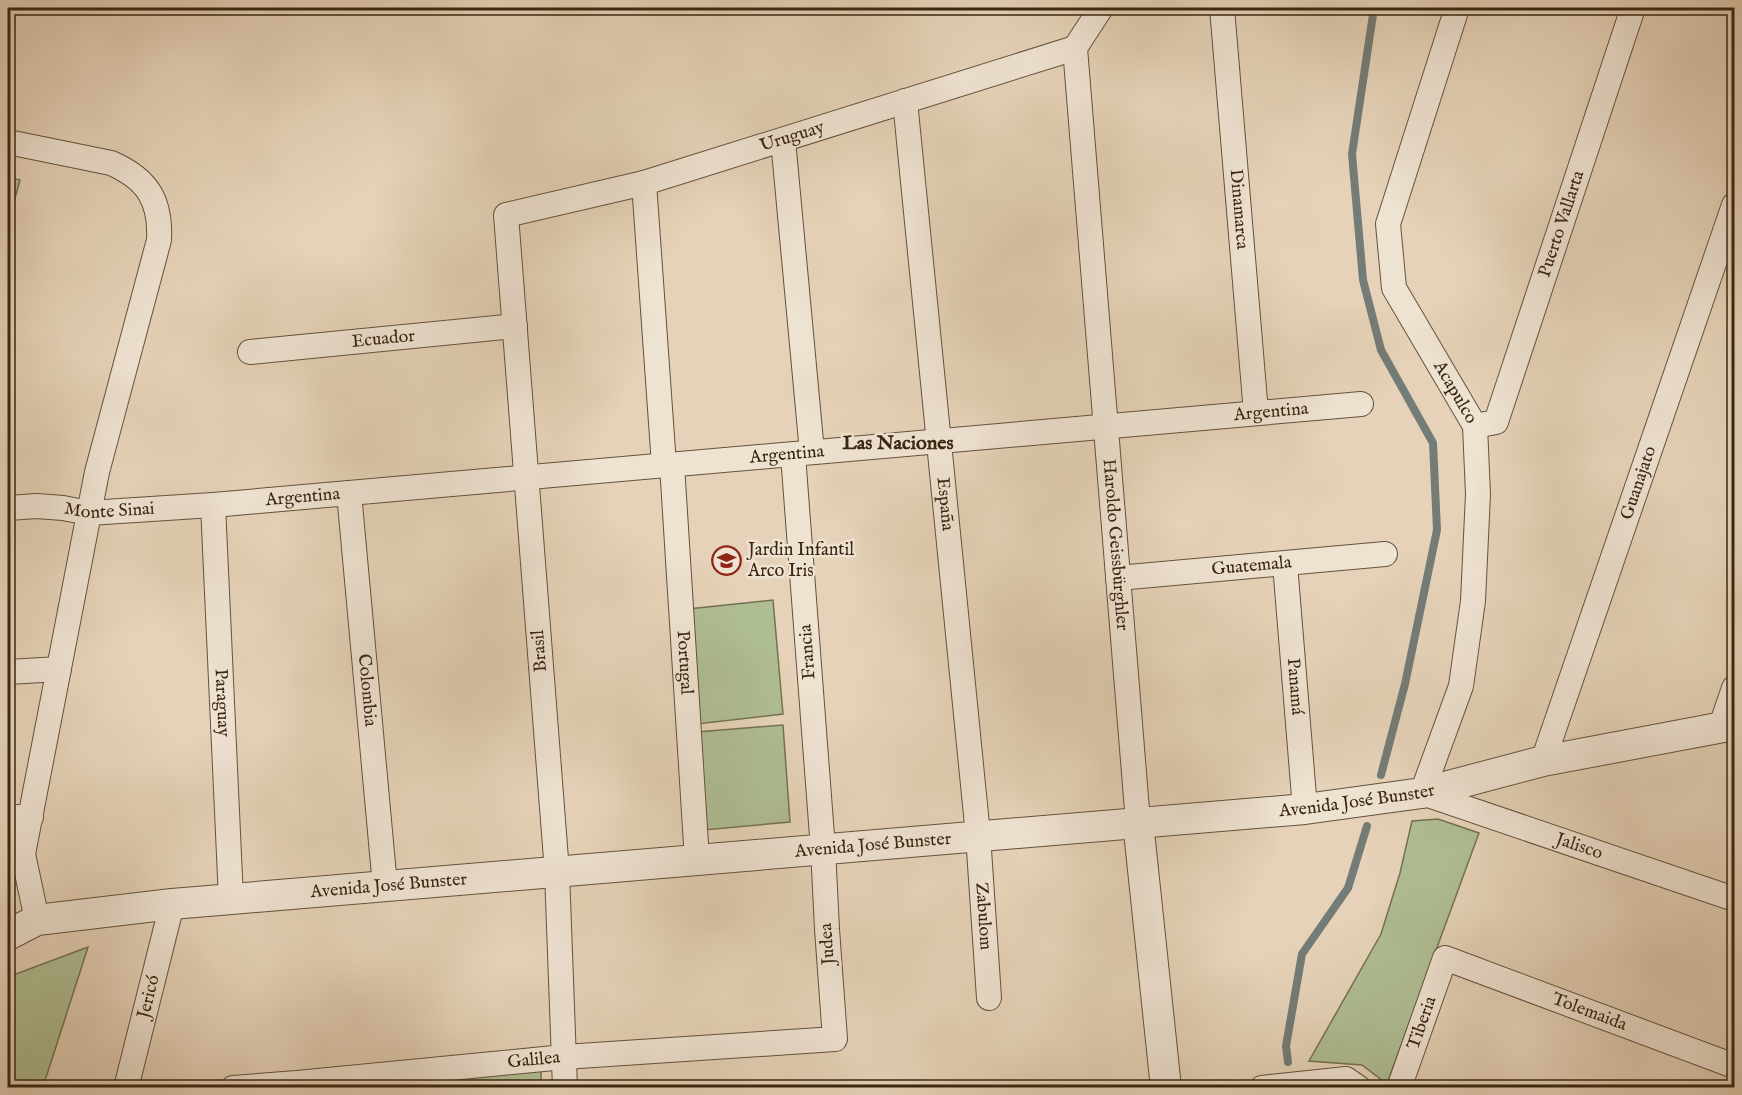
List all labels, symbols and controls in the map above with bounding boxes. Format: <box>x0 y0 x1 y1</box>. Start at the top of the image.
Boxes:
street label: Uruguay <box>757 116 827 157</box>
street label: Puerto Vallarta <box>1533 167 1590 280</box>
street label: Dinamarca <box>1224 168 1254 251</box>
street label: Ecuador <box>351 324 416 353</box>
street label: Acapulco <box>1427 356 1483 428</box>
street label: Argentina <box>1232 397 1309 427</box>
district label: Las Naciones <box>842 431 954 456</box>
street label: Argentina <box>748 440 825 469</box>
street label: Guanajato <box>1615 443 1662 523</box>
street label: Haroldo Geissbürghler <box>1097 458 1134 632</box>
street label: España <box>931 476 959 532</box>
street label: Argentina <box>264 482 341 512</box>
street label: Monte Sinai <box>62 497 155 525</box>
place label: Jardin Infantil Arco Iris <box>746 539 854 583</box>
school or university icon: Jardin Infantil Arco Iris <box>711 544 743 576</box>
street label: Guatemala <box>1210 551 1293 581</box>
street label: Francia <box>795 623 821 680</box>
street label: Brasil <box>527 629 553 673</box>
street label: Portugal <box>671 630 698 696</box>
street label: Colombia <box>352 653 382 728</box>
street label: Panamá <box>1281 657 1309 716</box>
street label: Paraguay <box>209 668 235 737</box>
street label: Avenida José Bunster <box>1277 778 1438 823</box>
street label: Avenida José Bunster <box>793 827 953 863</box>
street label: Jalisco <box>1551 827 1606 865</box>
street label: Avenida José Bunster <box>308 868 468 904</box>
street label: Zabulom <box>970 882 997 951</box>
street label: Judea <box>815 922 841 968</box>
street label: Jericó <box>132 972 165 1023</box>
street label: Tolemaida <box>1549 988 1630 1036</box>
street label: Tiberia <box>1402 993 1442 1053</box>
street label: Galilea <box>506 1046 561 1074</box>

